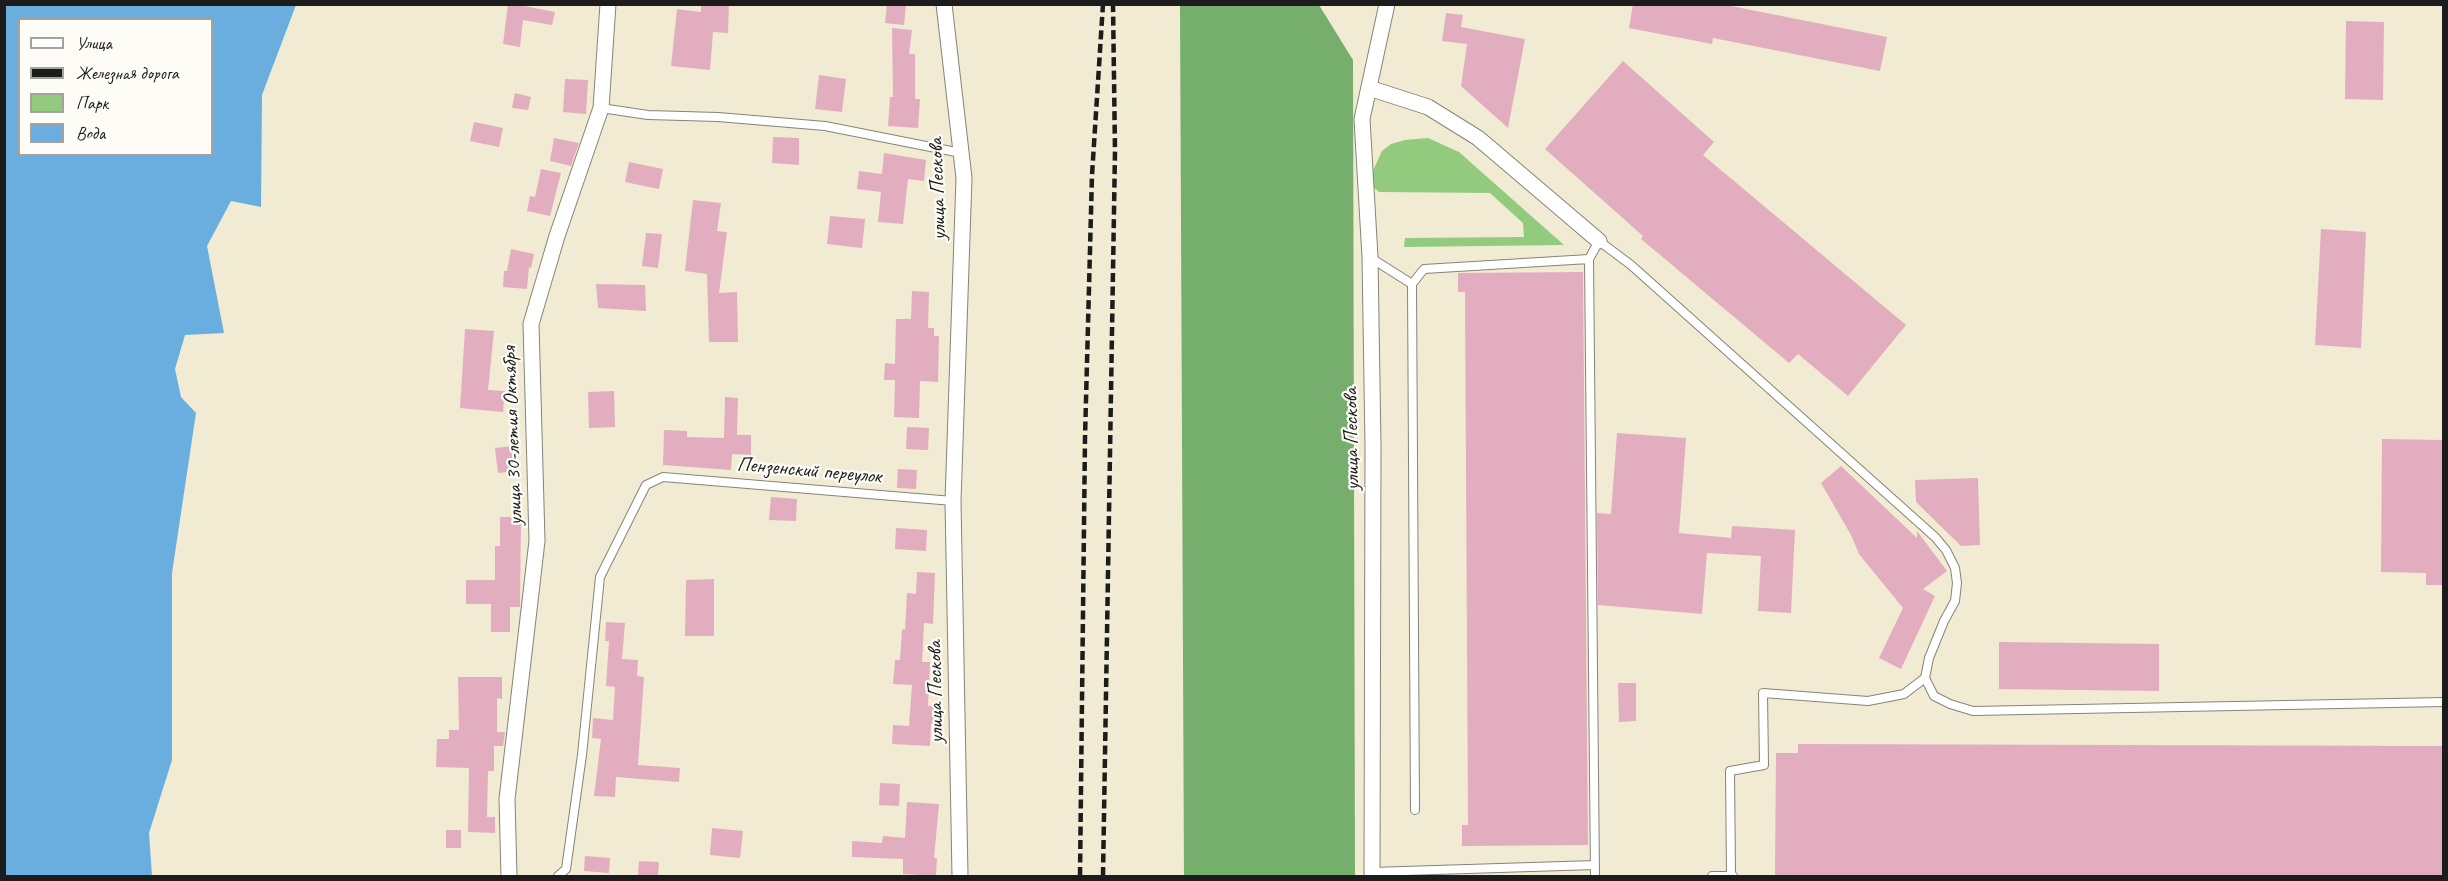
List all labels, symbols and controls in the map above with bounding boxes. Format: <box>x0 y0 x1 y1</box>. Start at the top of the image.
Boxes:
legend <box>18 18 213 156</box>
text: Улица <box>76 32 112 54</box>
text: Железная дорога <box>76 62 179 84</box>
text: Парк <box>76 92 108 114</box>
text: Вода <box>76 122 105 144</box>
street label: улица Пескова <box>924 137 952 241</box>
street label: улица 30-летия Октября <box>497 346 529 526</box>
street label: улица Пескова <box>1339 388 1365 490</box>
street label: Пензенский переулок <box>736 452 882 490</box>
street label: улица Пескова <box>923 641 949 743</box>

